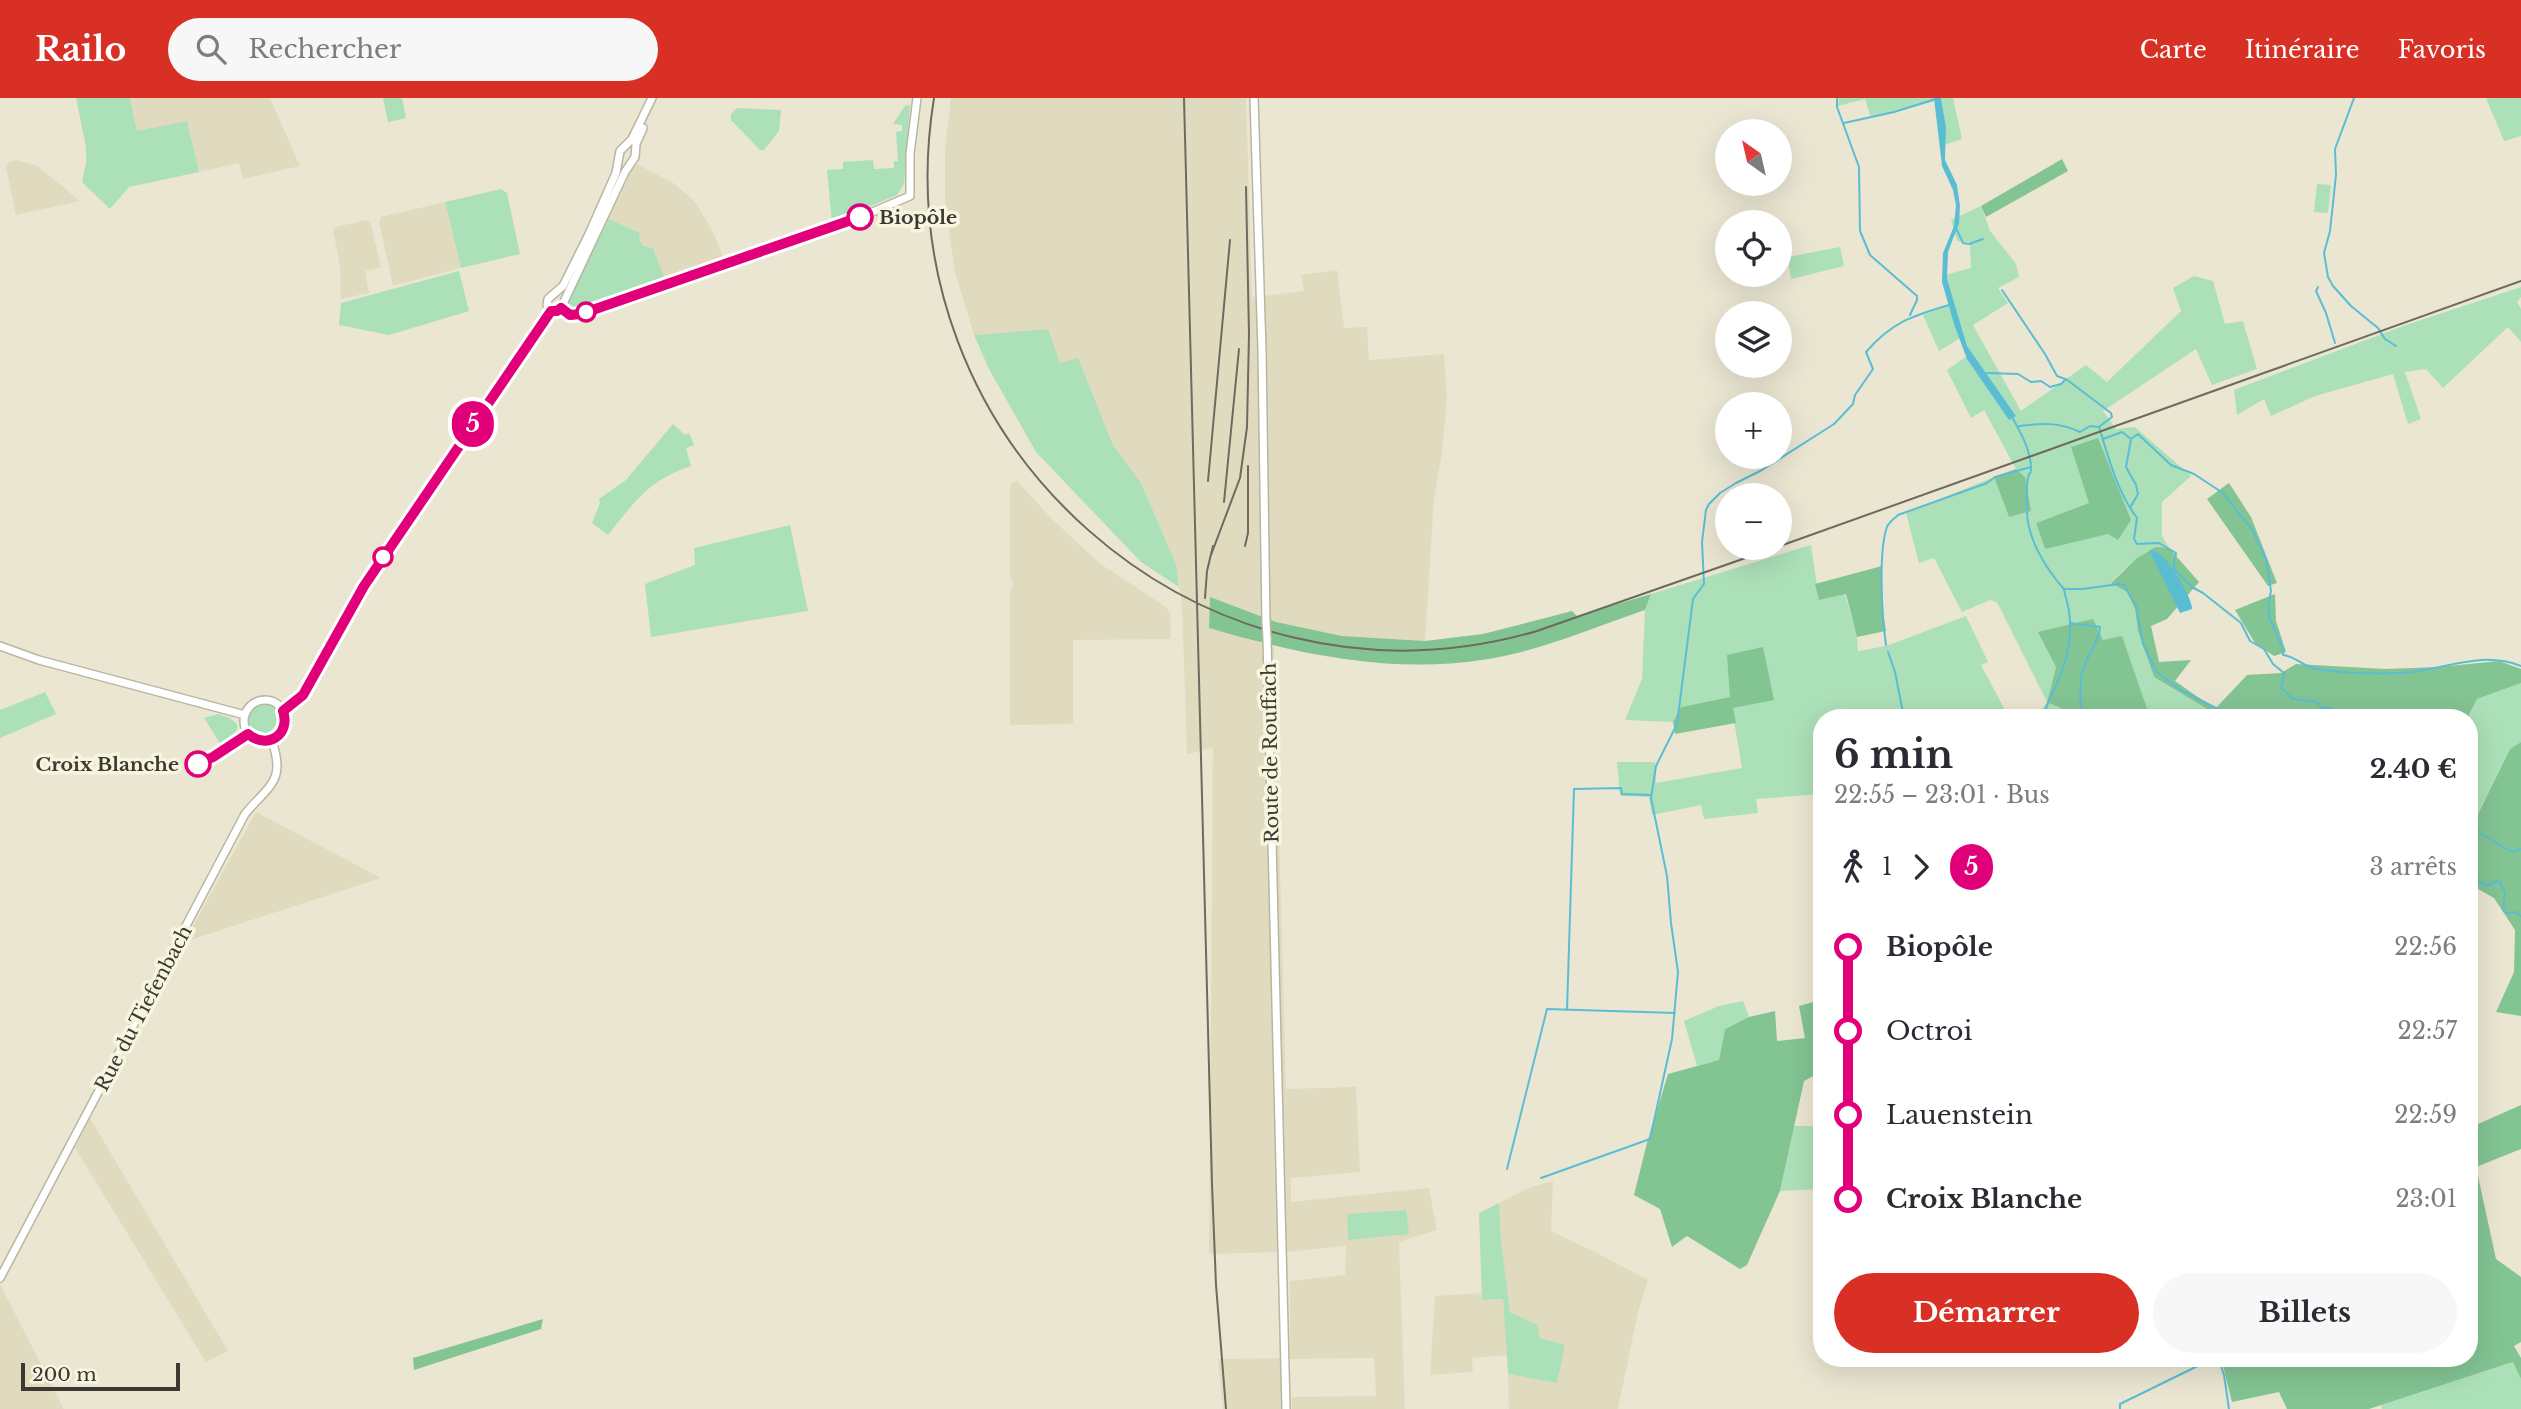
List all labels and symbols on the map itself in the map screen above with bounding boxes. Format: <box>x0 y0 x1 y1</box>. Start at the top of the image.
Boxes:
north arrow <box>1715 119 1792 196</box>
marker: Biopôle <box>847 204 873 230</box>
place label: Biopôle <box>879 206 957 229</box>
unlabelled marker <box>576 302 596 322</box>
line badge: 5 <box>450 401 496 447</box>
unlabelled marker <box>373 547 393 567</box>
street label: Route de Rouffach <box>1257 663 1284 843</box>
marker: Croix Blanche <box>185 751 211 777</box>
place label: Croix Blanche <box>36 753 179 776</box>
street label: Rue du Tiefenbach <box>90 921 197 1095</box>
scale bar <box>21 1360 180 1392</box>

